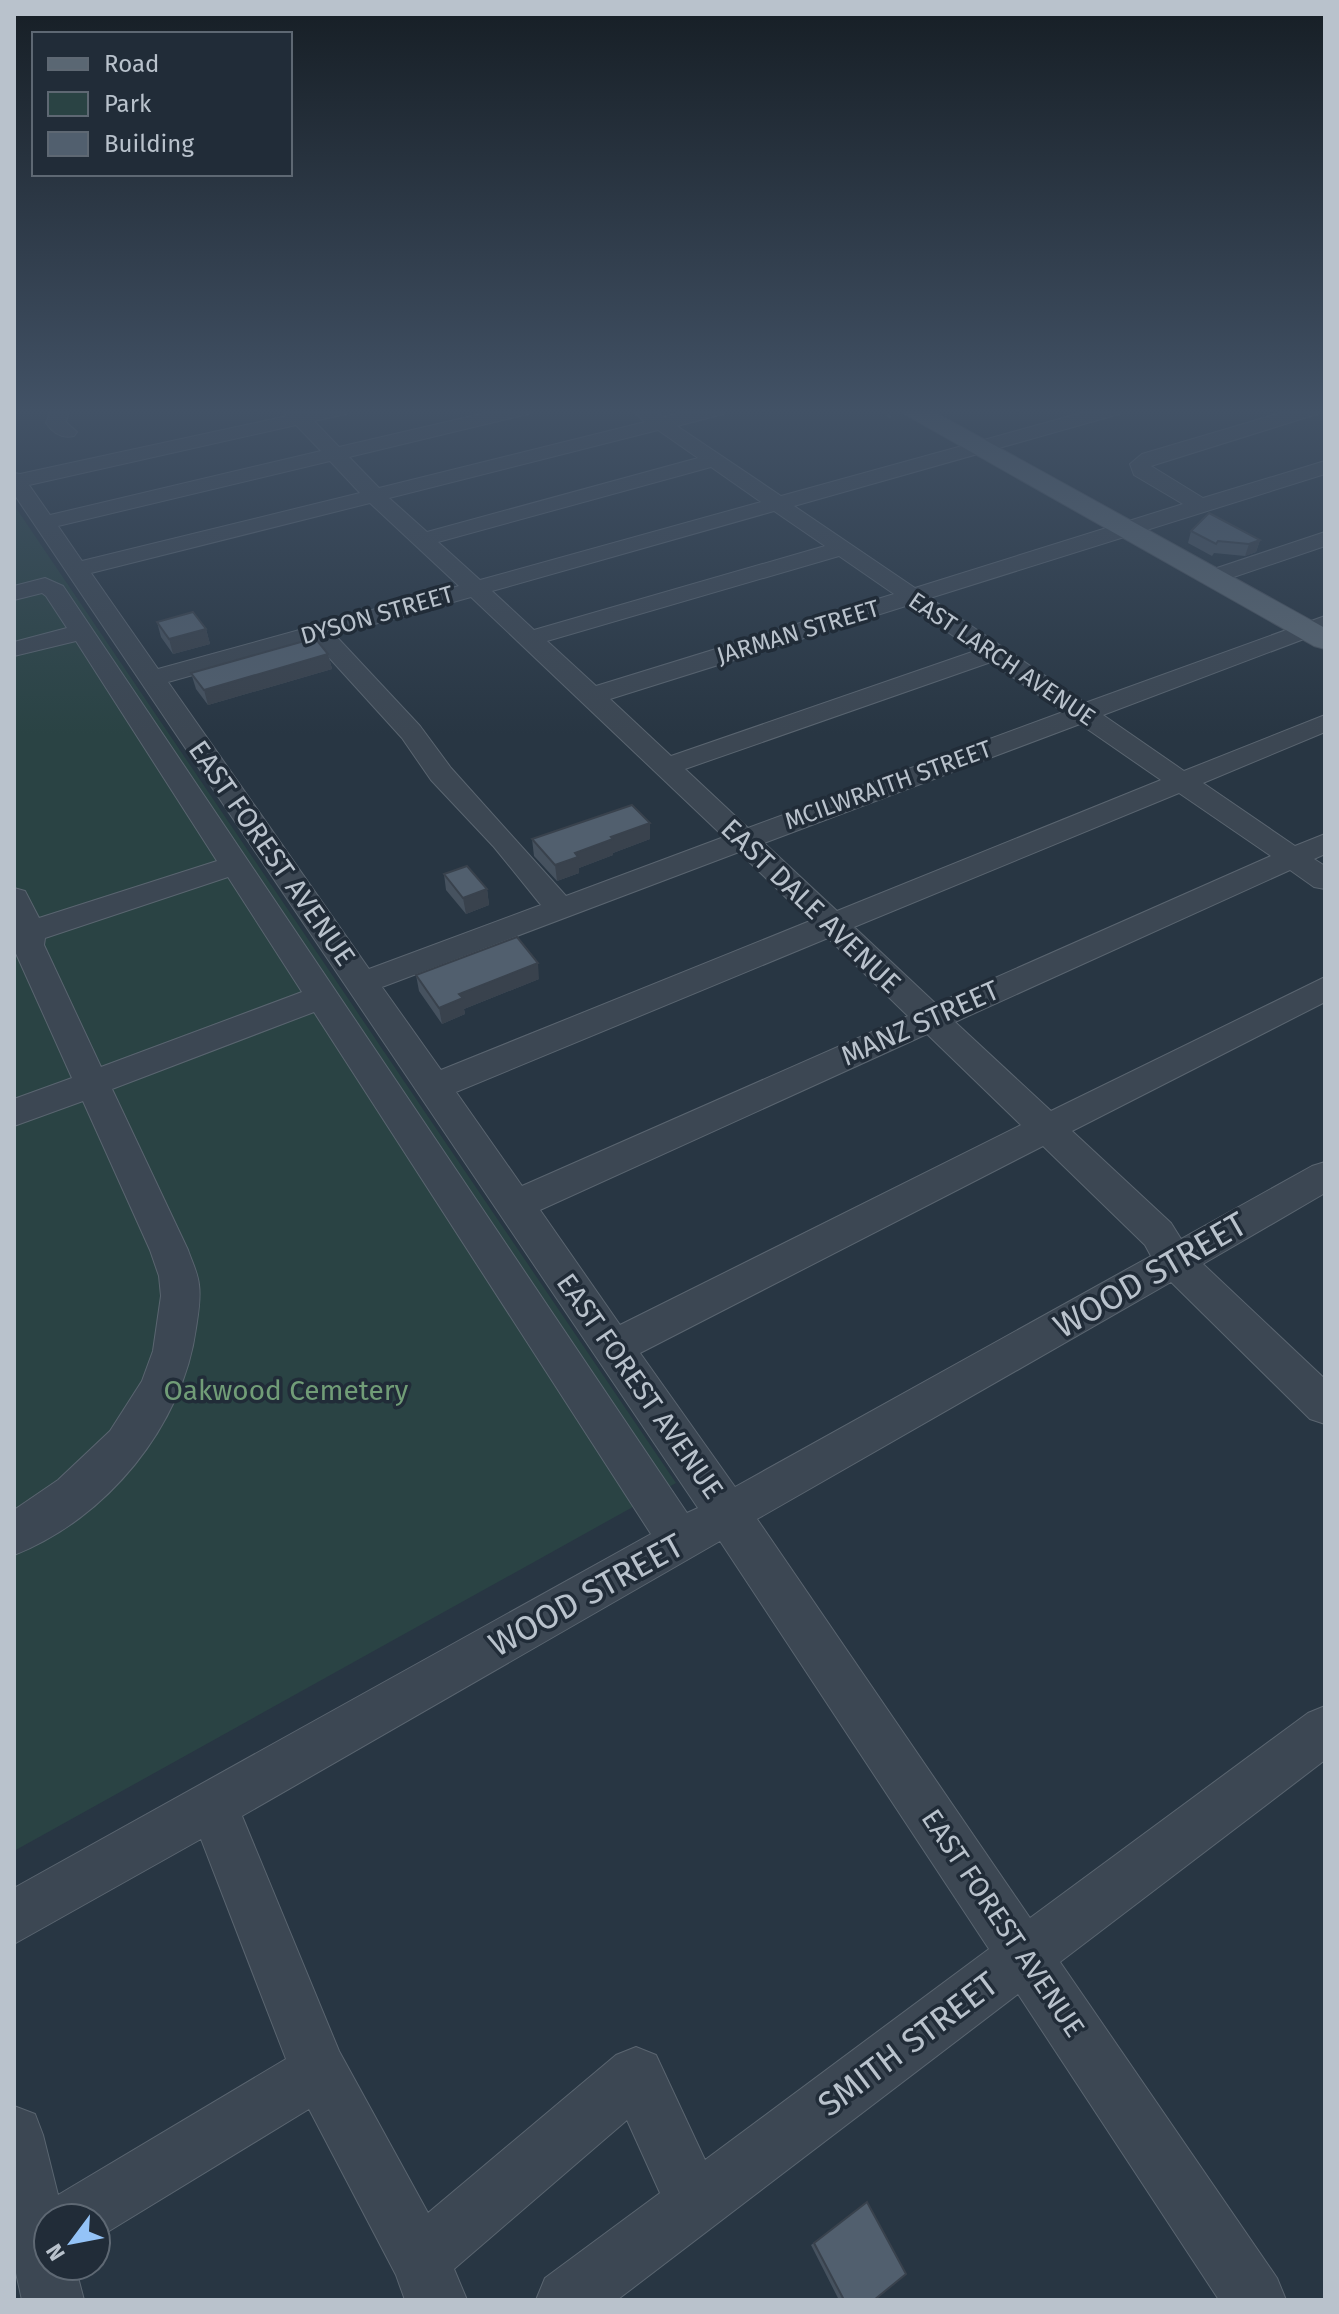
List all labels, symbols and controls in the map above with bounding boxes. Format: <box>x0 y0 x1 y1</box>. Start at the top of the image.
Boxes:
legend <box>32 32 292 176</box>
text: Road <box>104 50 159 78</box>
text: Park <box>104 90 152 118</box>
text: Building <box>104 130 194 158</box>
street label: DYSON STREET <box>297 580 457 650</box>
street label: EAST LARCH AVENUE <box>903 586 1101 732</box>
street label: JARMAN STREET <box>713 594 883 670</box>
street label: EAST FOREST AVENUE <box>182 734 362 972</box>
street label: MCILWRAITH STREET <box>781 734 996 835</box>
street label: EAST DALE AVENUE <box>714 812 908 1000</box>
street label: MANZ STREET <box>836 973 1005 1073</box>
street label: WOOD STREET <box>1046 1203 1254 1347</box>
street label: EAST FOREST AVENUE <box>550 1267 730 1505</box>
park label: Oakwood Cemetery <box>164 1374 409 1407</box>
street label: WOOD STREET <box>482 1525 691 1665</box>
street label: EAST FOREST AVENUE <box>915 1803 1091 2043</box>
street label: SMITH STREET <box>810 1963 1006 2125</box>
north arrow <box>32 2202 112 2282</box>
text: N <box>40 2239 71 2266</box>

